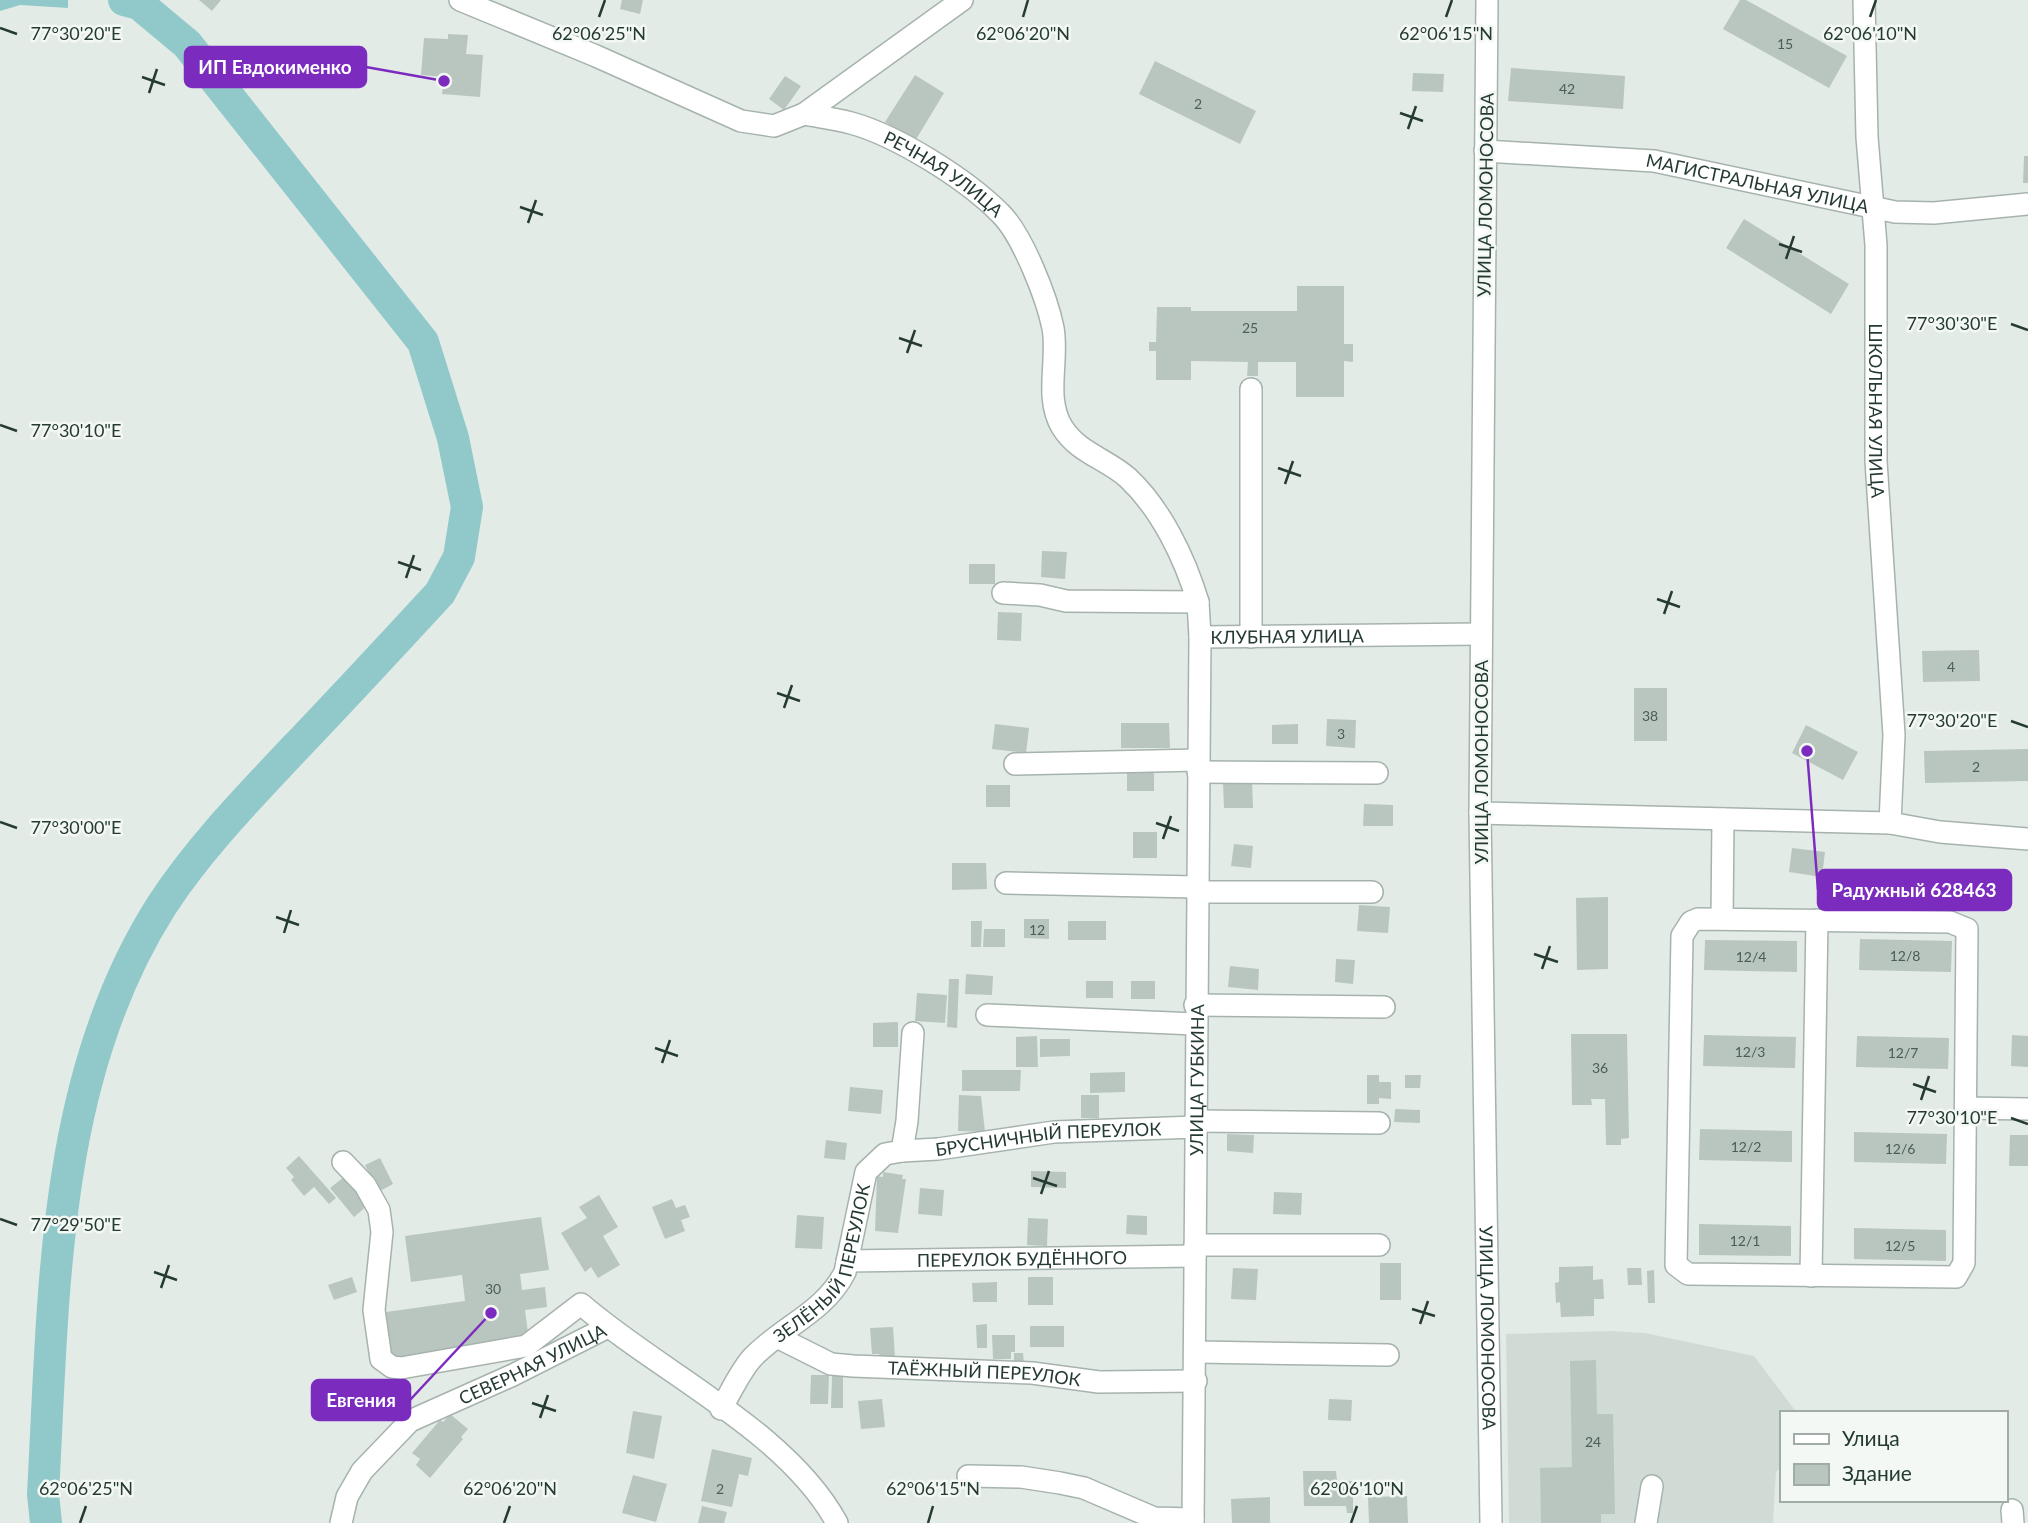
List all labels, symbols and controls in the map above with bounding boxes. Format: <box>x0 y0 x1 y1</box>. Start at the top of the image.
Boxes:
text: 77°30'20"E <box>31 22 121 44</box>
text: 62°06'25"N <box>552 22 646 44</box>
text: 62°06'20"N <box>976 22 1070 44</box>
text: 62°06'15"N <box>1399 22 1493 44</box>
text: 62°06'10"N <box>1823 22 1917 44</box>
house number: 15 <box>1777 35 1793 52</box>
callout: ИП Евдокименко <box>185 47 366 87</box>
text: ИП Евдокименко <box>198 55 352 78</box>
house number: 42 <box>1559 80 1575 97</box>
street label: УЛИЦА ЛОМОНОСОВА <box>1472 92 1498 297</box>
house number: 2 <box>1194 95 1202 112</box>
street label: РЕЧНАЯ УЛИЦА <box>881 126 1009 222</box>
street label: МАГИСТРАЛЬНАЯ УЛИЦА <box>1644 149 1872 217</box>
text: 77°30'30"E <box>1907 312 1997 334</box>
house number: 25 <box>1242 319 1258 336</box>
street label: ШКОЛЬНАЯ УЛИЦА <box>1865 323 1889 499</box>
text: 77°30'10"E <box>31 419 121 441</box>
street label: КЛУБНАЯ УЛИЦА <box>1210 624 1365 648</box>
house number: 4 <box>1947 658 1955 675</box>
street label: УЛИЦА ЛОМОНОСОВА <box>1470 659 1492 864</box>
house number: 38 <box>1642 707 1658 724</box>
text: 77°30'20"E <box>1907 709 1997 731</box>
house number: 3 <box>1337 725 1345 742</box>
house number: 2 <box>1972 758 1980 775</box>
text: 77°30'00"E <box>31 816 121 838</box>
callout: Радужный 628463 <box>1818 870 2011 910</box>
text: Радужный 628463 <box>1832 878 1996 901</box>
house number: 12 <box>1029 921 1045 938</box>
house number: 12/8 <box>1890 947 1920 964</box>
house number: 12/4 <box>1736 948 1766 965</box>
street label: УЛИЦА ГУБКИНА <box>1185 1003 1208 1156</box>
house number: 12/3 <box>1735 1043 1765 1060</box>
house number: 12/7 <box>1888 1044 1918 1061</box>
house number: 36 <box>1592 1059 1608 1076</box>
text: 77°30'10"E <box>1907 1106 1997 1128</box>
street label: БРУСНИЧНЫЙ ПЕРЕУЛОК <box>934 1117 1162 1160</box>
house number: 12/2 <box>1731 1138 1761 1155</box>
house number: 12/6 <box>1885 1140 1915 1157</box>
street label: ЗЕЛЁНЫЙ ПЕРЕУЛОК <box>769 1182 874 1347</box>
text: 77°29'50"E <box>31 1213 121 1235</box>
street label: УЛИЦА ЛОМОНОСОВА <box>1475 1226 1501 1431</box>
house number: 12/1 <box>1730 1232 1760 1249</box>
house number: 12/5 <box>1885 1237 1915 1254</box>
street label: ПЕРЕУЛОК БУДЁННОГО <box>917 1246 1127 1271</box>
house number: 30 <box>485 1280 501 1297</box>
street label: СЕВЕРНАЯ УЛИЦА <box>455 1318 610 1409</box>
street label: ТАЁЖНЫЙ ПЕРЕУЛОК <box>887 1356 1082 1390</box>
callout: Евгения <box>312 1380 410 1420</box>
text: Евгения <box>326 1388 396 1411</box>
legend <box>1780 1411 2007 1502</box>
text: Улица <box>1842 1425 1900 1450</box>
house number: 24 <box>1585 1433 1601 1450</box>
text: Здание <box>1842 1460 1912 1485</box>
text: 62°06'25"N <box>39 1477 133 1499</box>
text: 62°06'20"N <box>463 1477 557 1499</box>
text: 62°06'15"N <box>886 1477 980 1499</box>
text: 62°06'10"N <box>1310 1477 1404 1499</box>
house number: 2 <box>716 1480 724 1497</box>

